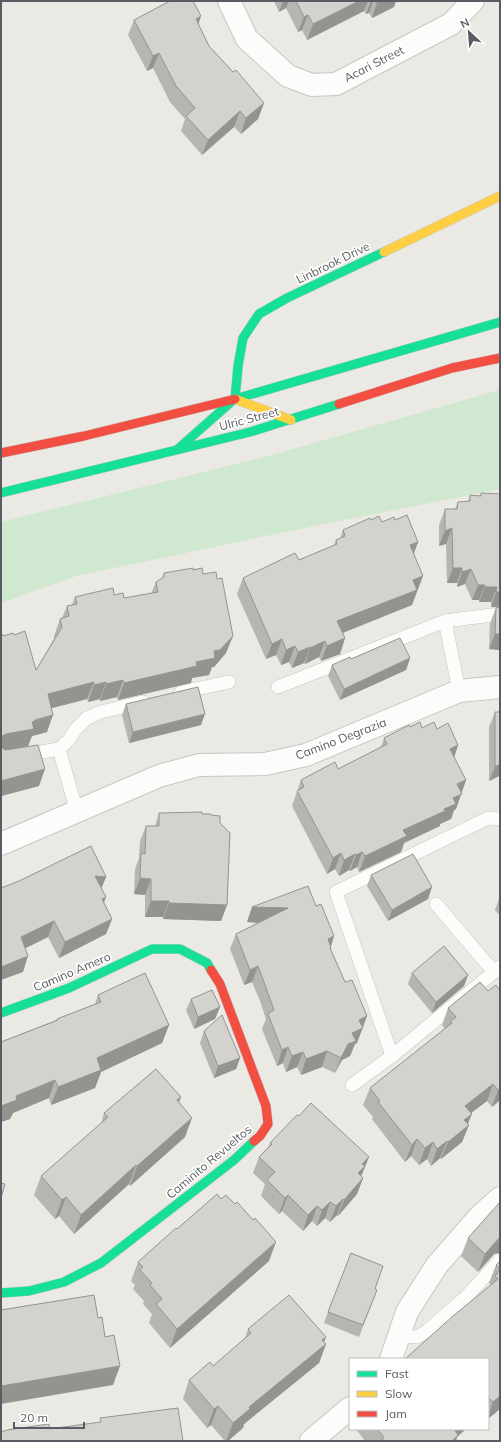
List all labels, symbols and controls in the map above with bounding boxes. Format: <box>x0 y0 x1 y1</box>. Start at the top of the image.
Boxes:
north arrow <box>449 12 489 52</box>
text: N <box>458 15 471 31</box>
street label: Acari Street <box>341 42 406 85</box>
street label: Linbrook Drive <box>294 238 372 287</box>
street label: Ulric Street <box>217 403 280 434</box>
street label: Camino Degrazia <box>293 714 388 763</box>
street label: Camino Amero <box>31 948 113 995</box>
street label: Caminito Revueltos <box>163 1121 254 1202</box>
legend <box>349 1358 489 1430</box>
text: Fast <box>385 1366 409 1381</box>
text: Slow <box>385 1386 413 1401</box>
scale bar <box>14 1404 84 1430</box>
text: Jam <box>385 1406 407 1421</box>
text: 20 m <box>20 1410 48 1425</box>

